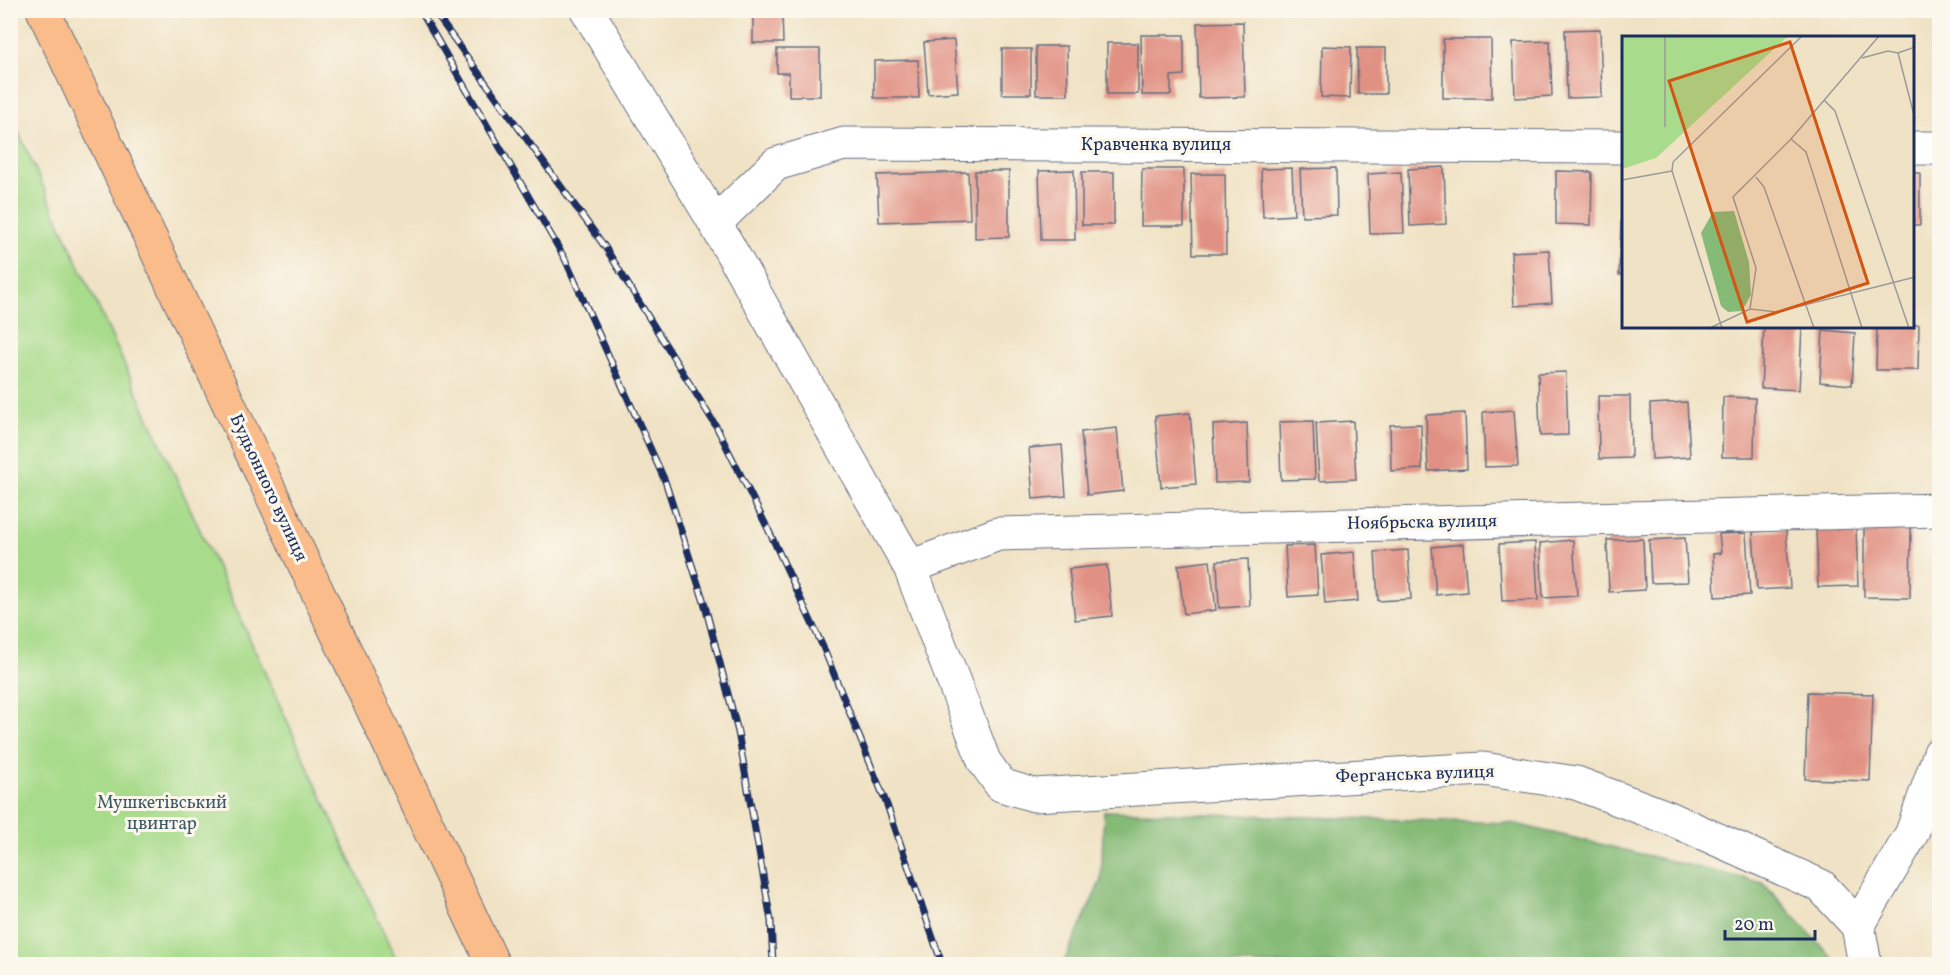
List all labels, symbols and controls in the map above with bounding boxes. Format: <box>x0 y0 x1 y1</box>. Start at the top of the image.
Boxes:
inset map <box>1622 36 1914 328</box>
street label: Кравченка вулиця <box>1081 133 1231 158</box>
street label: Будьонного вулиця <box>223 410 313 566</box>
street label: Ноябрьска вулиця <box>1347 509 1497 537</box>
street label: Ферганська вулиця <box>1335 760 1495 790</box>
park label: Мушкетівський цвинтар <box>97 791 227 837</box>
scale bar <box>1725 903 1815 941</box>
text: 20 m <box>1734 913 1774 938</box>

